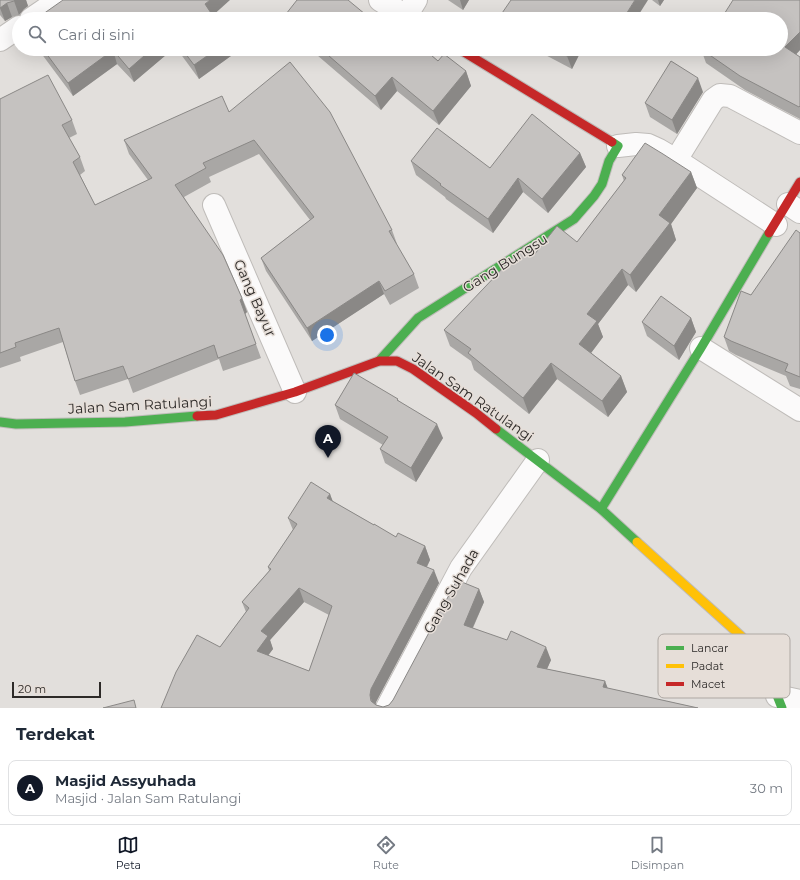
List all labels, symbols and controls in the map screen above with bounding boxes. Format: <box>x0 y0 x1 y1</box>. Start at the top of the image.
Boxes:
search box <box>12 12 788 56</box>
icon: search <box>26 23 48 45</box>
text: Cari di sini <box>58 25 135 44</box>
street label: Gang Bungsu <box>459 230 551 296</box>
street label: Gang Bayur <box>230 256 280 340</box>
your location <box>317 325 337 345</box>
street label: Jalan Sam Ratulangi <box>408 348 537 446</box>
street label: Jalan Sam Ratulangi <box>67 392 212 418</box>
pin: A <box>315 425 341 458</box>
street label: Gang Suhada <box>419 545 483 637</box>
legend <box>658 634 790 698</box>
text: Lancar <box>691 641 729 655</box>
text: Padat <box>691 659 724 673</box>
text: Macet <box>691 677 726 691</box>
scale bar <box>12 680 101 699</box>
text: 20 m <box>18 682 46 696</box>
text: Terdekat <box>16 724 95 744</box>
text: Masjid Assyuhada <box>55 771 196 790</box>
text: A <box>25 780 35 796</box>
text: 30 m <box>750 780 783 796</box>
text: Masjid · Jalan Sam Ratulangi <box>55 790 241 806</box>
tab: Peta <box>116 834 141 872</box>
tab: Rute <box>373 834 399 872</box>
tab: Disimpan <box>631 834 684 872</box>

